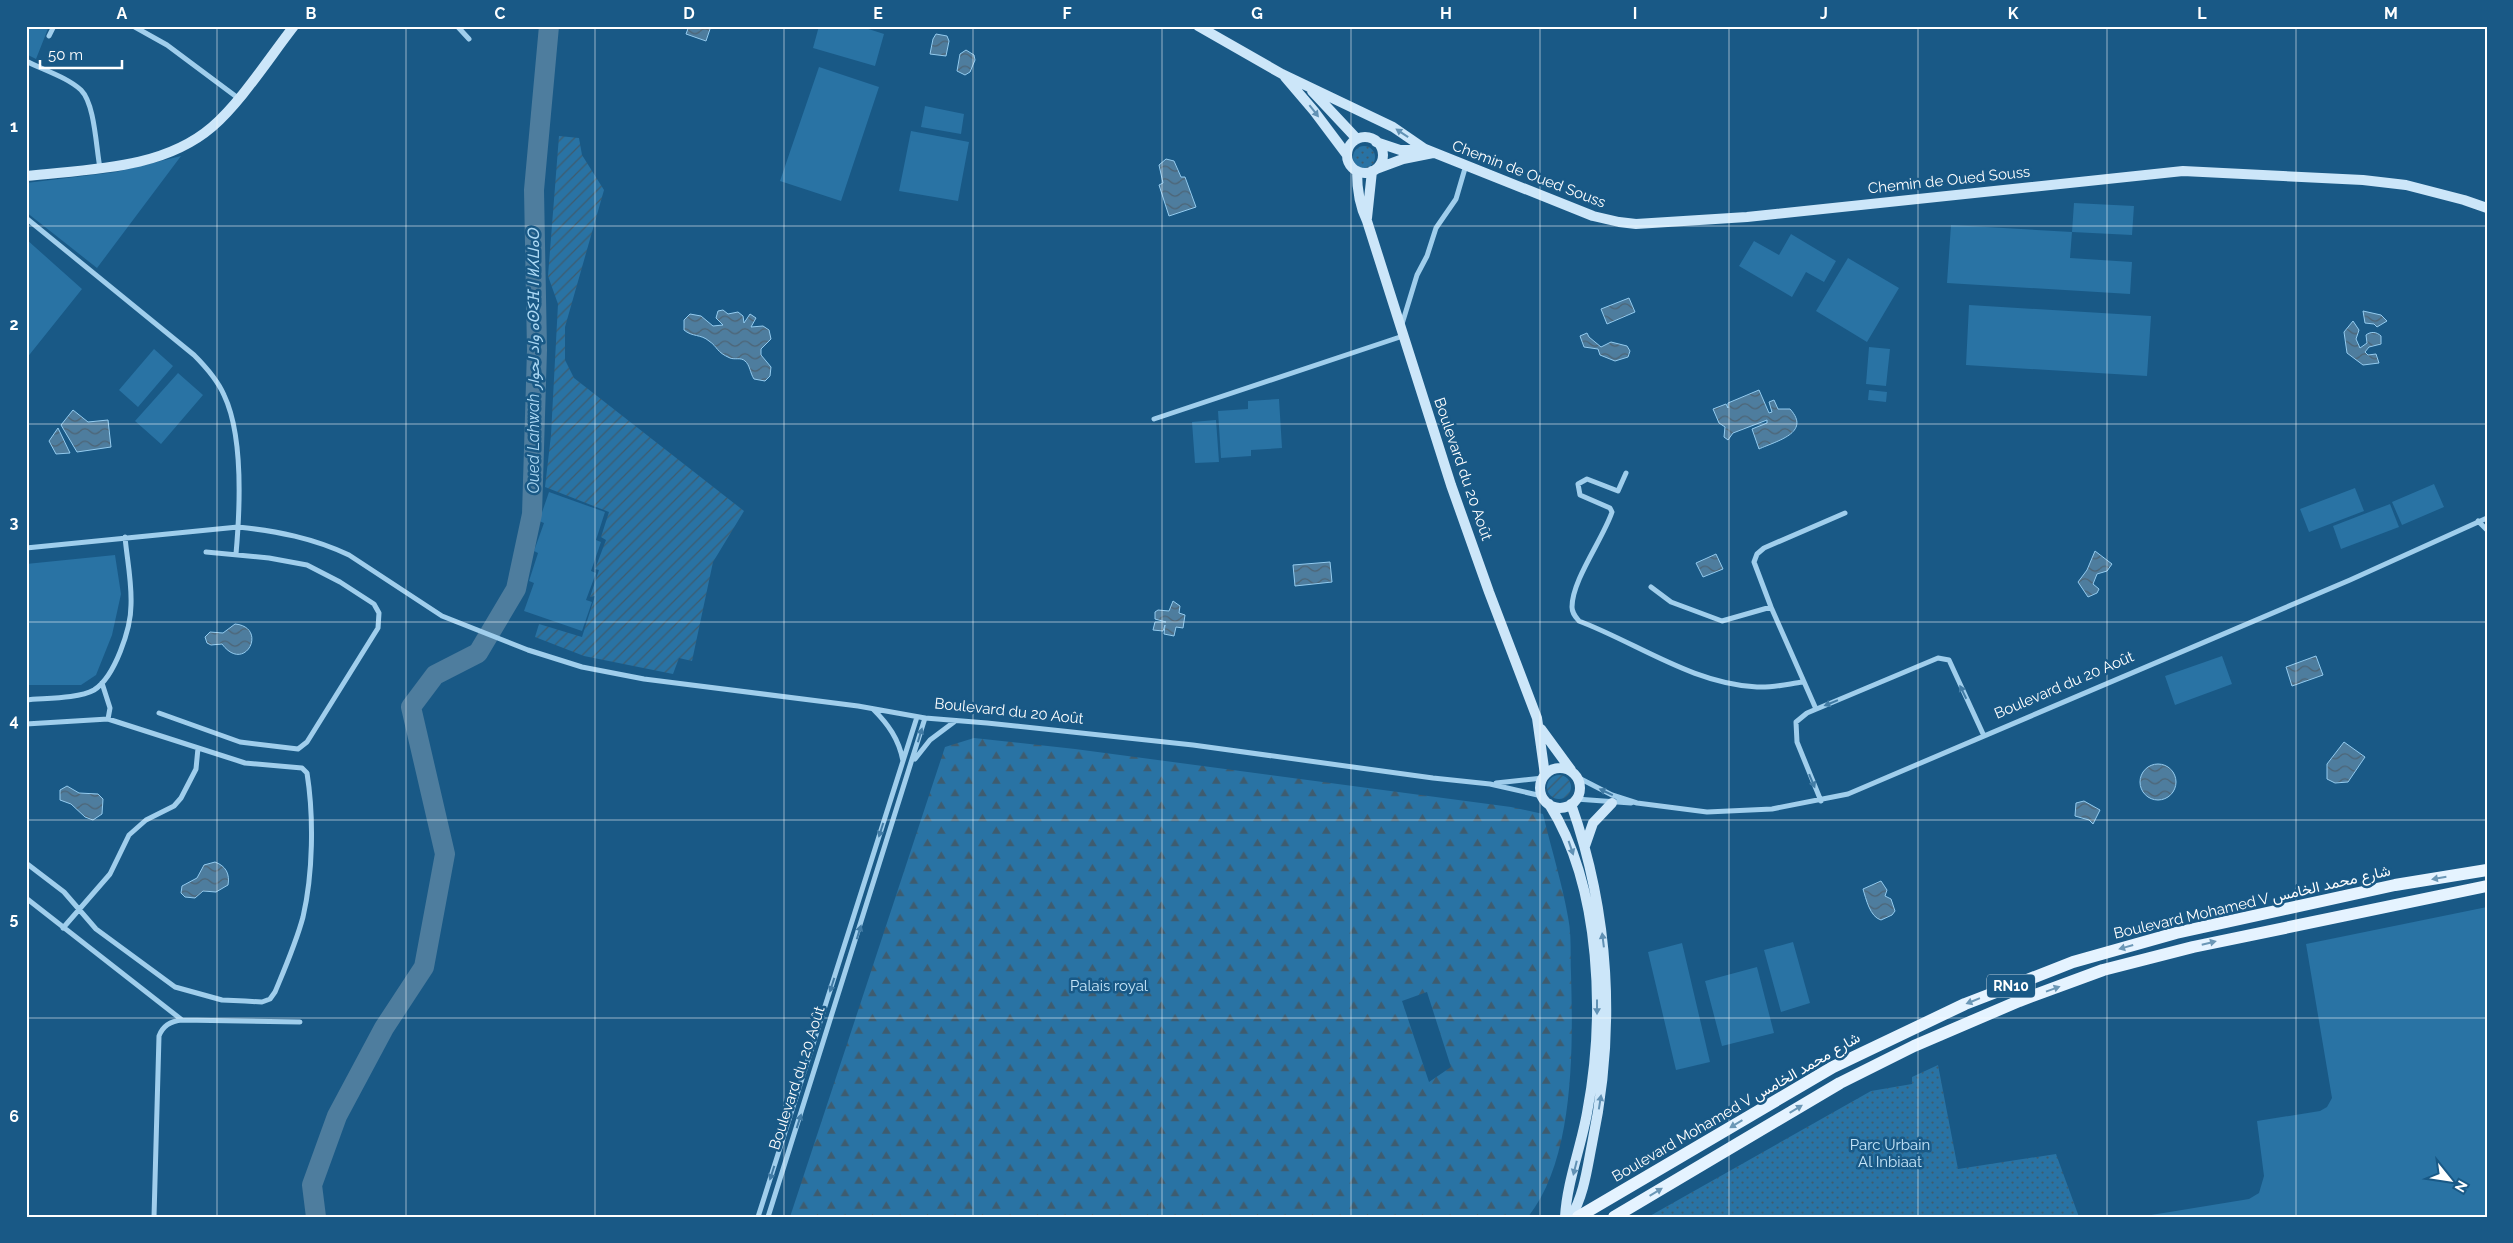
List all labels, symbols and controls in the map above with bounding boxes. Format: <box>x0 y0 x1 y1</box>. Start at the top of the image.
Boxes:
text: A <box>117 4 128 23</box>
text: B <box>306 4 317 23</box>
text: C <box>495 4 506 23</box>
text: D <box>683 4 695 23</box>
text: E <box>873 4 883 23</box>
text: F <box>1062 4 1072 23</box>
text: G <box>1251 4 1263 23</box>
text: H <box>1440 4 1452 23</box>
text: I <box>1633 4 1637 23</box>
text: J <box>1820 4 1828 23</box>
text: K <box>2008 4 2019 23</box>
text: L <box>2197 4 2207 23</box>
text: M <box>2384 4 2398 23</box>
scale bar <box>40 38 122 70</box>
text: 50 m <box>48 46 83 64</box>
one-way arrow <box>1308 104 1319 117</box>
text: 1 <box>10 117 18 136</box>
one-way arrow <box>1395 128 1409 138</box>
street label: Chemin de Oued Souss <box>1450 136 1608 212</box>
street label: Chemin de Oued Souss <box>1867 163 2031 197</box>
water label: Oued Lahwah واد لحوار ⴰⵙⵉⴼ ⵏ ⵍⵃⵡⴰⵔ <box>524 227 544 494</box>
text: 2 <box>9 315 19 334</box>
street label: Boulevard du 20 Août <box>1430 395 1496 543</box>
text: 3 <box>10 513 19 532</box>
street label: Boulevard du 20 Août <box>1992 647 2136 723</box>
one-way arrow <box>1959 685 1967 699</box>
street label: Boulevard du 20 Août <box>934 694 1084 728</box>
one-way arrow <box>1823 699 1838 707</box>
text: 4 <box>9 711 19 730</box>
one-way arrow <box>916 728 924 743</box>
one-way arrow <box>1809 774 1817 788</box>
one-way arrow <box>1599 788 1613 796</box>
one-way arrow <box>877 822 885 837</box>
one-way arrow <box>1567 841 1575 856</box>
street label: Boulevard Mohamed V شارع محمد الخامس <box>2112 861 2393 945</box>
one-way arrow <box>2430 874 2446 882</box>
text: 5 <box>10 909 19 928</box>
one-way arrow <box>855 925 863 940</box>
one-way arrow <box>1599 932 1607 948</box>
one-way arrow <box>2202 939 2217 947</box>
one-way arrow <box>2119 944 2134 952</box>
road number: RN10 <box>1987 974 2035 998</box>
one-way arrow <box>828 977 836 992</box>
park label: Palais royal <box>1070 977 1149 995</box>
one-way arrow <box>2046 985 2061 993</box>
one-way arrow <box>1965 997 1980 1005</box>
one-way arrow <box>1593 1000 1601 1016</box>
street label: Boulevard du 20 Août <box>765 1004 829 1152</box>
street label: Boulevard Mohamed V شارع محمد الخامس <box>1609 1028 1864 1187</box>
one-way arrow <box>1596 1094 1604 1110</box>
one-way arrow <box>1788 1105 1803 1113</box>
text: 6 <box>9 1107 19 1126</box>
one-way arrow <box>796 1113 804 1128</box>
one-way arrow <box>1729 1119 1743 1128</box>
park label: Parc Urbain Al Inbiaat <box>1850 1136 1930 1171</box>
north arrow <box>2426 1156 2476 1206</box>
one-way arrow <box>1571 1160 1579 1175</box>
one-way arrow <box>768 1166 776 1181</box>
text: N <box>2452 1178 2471 1195</box>
one-way arrow <box>1649 1188 1662 1197</box>

